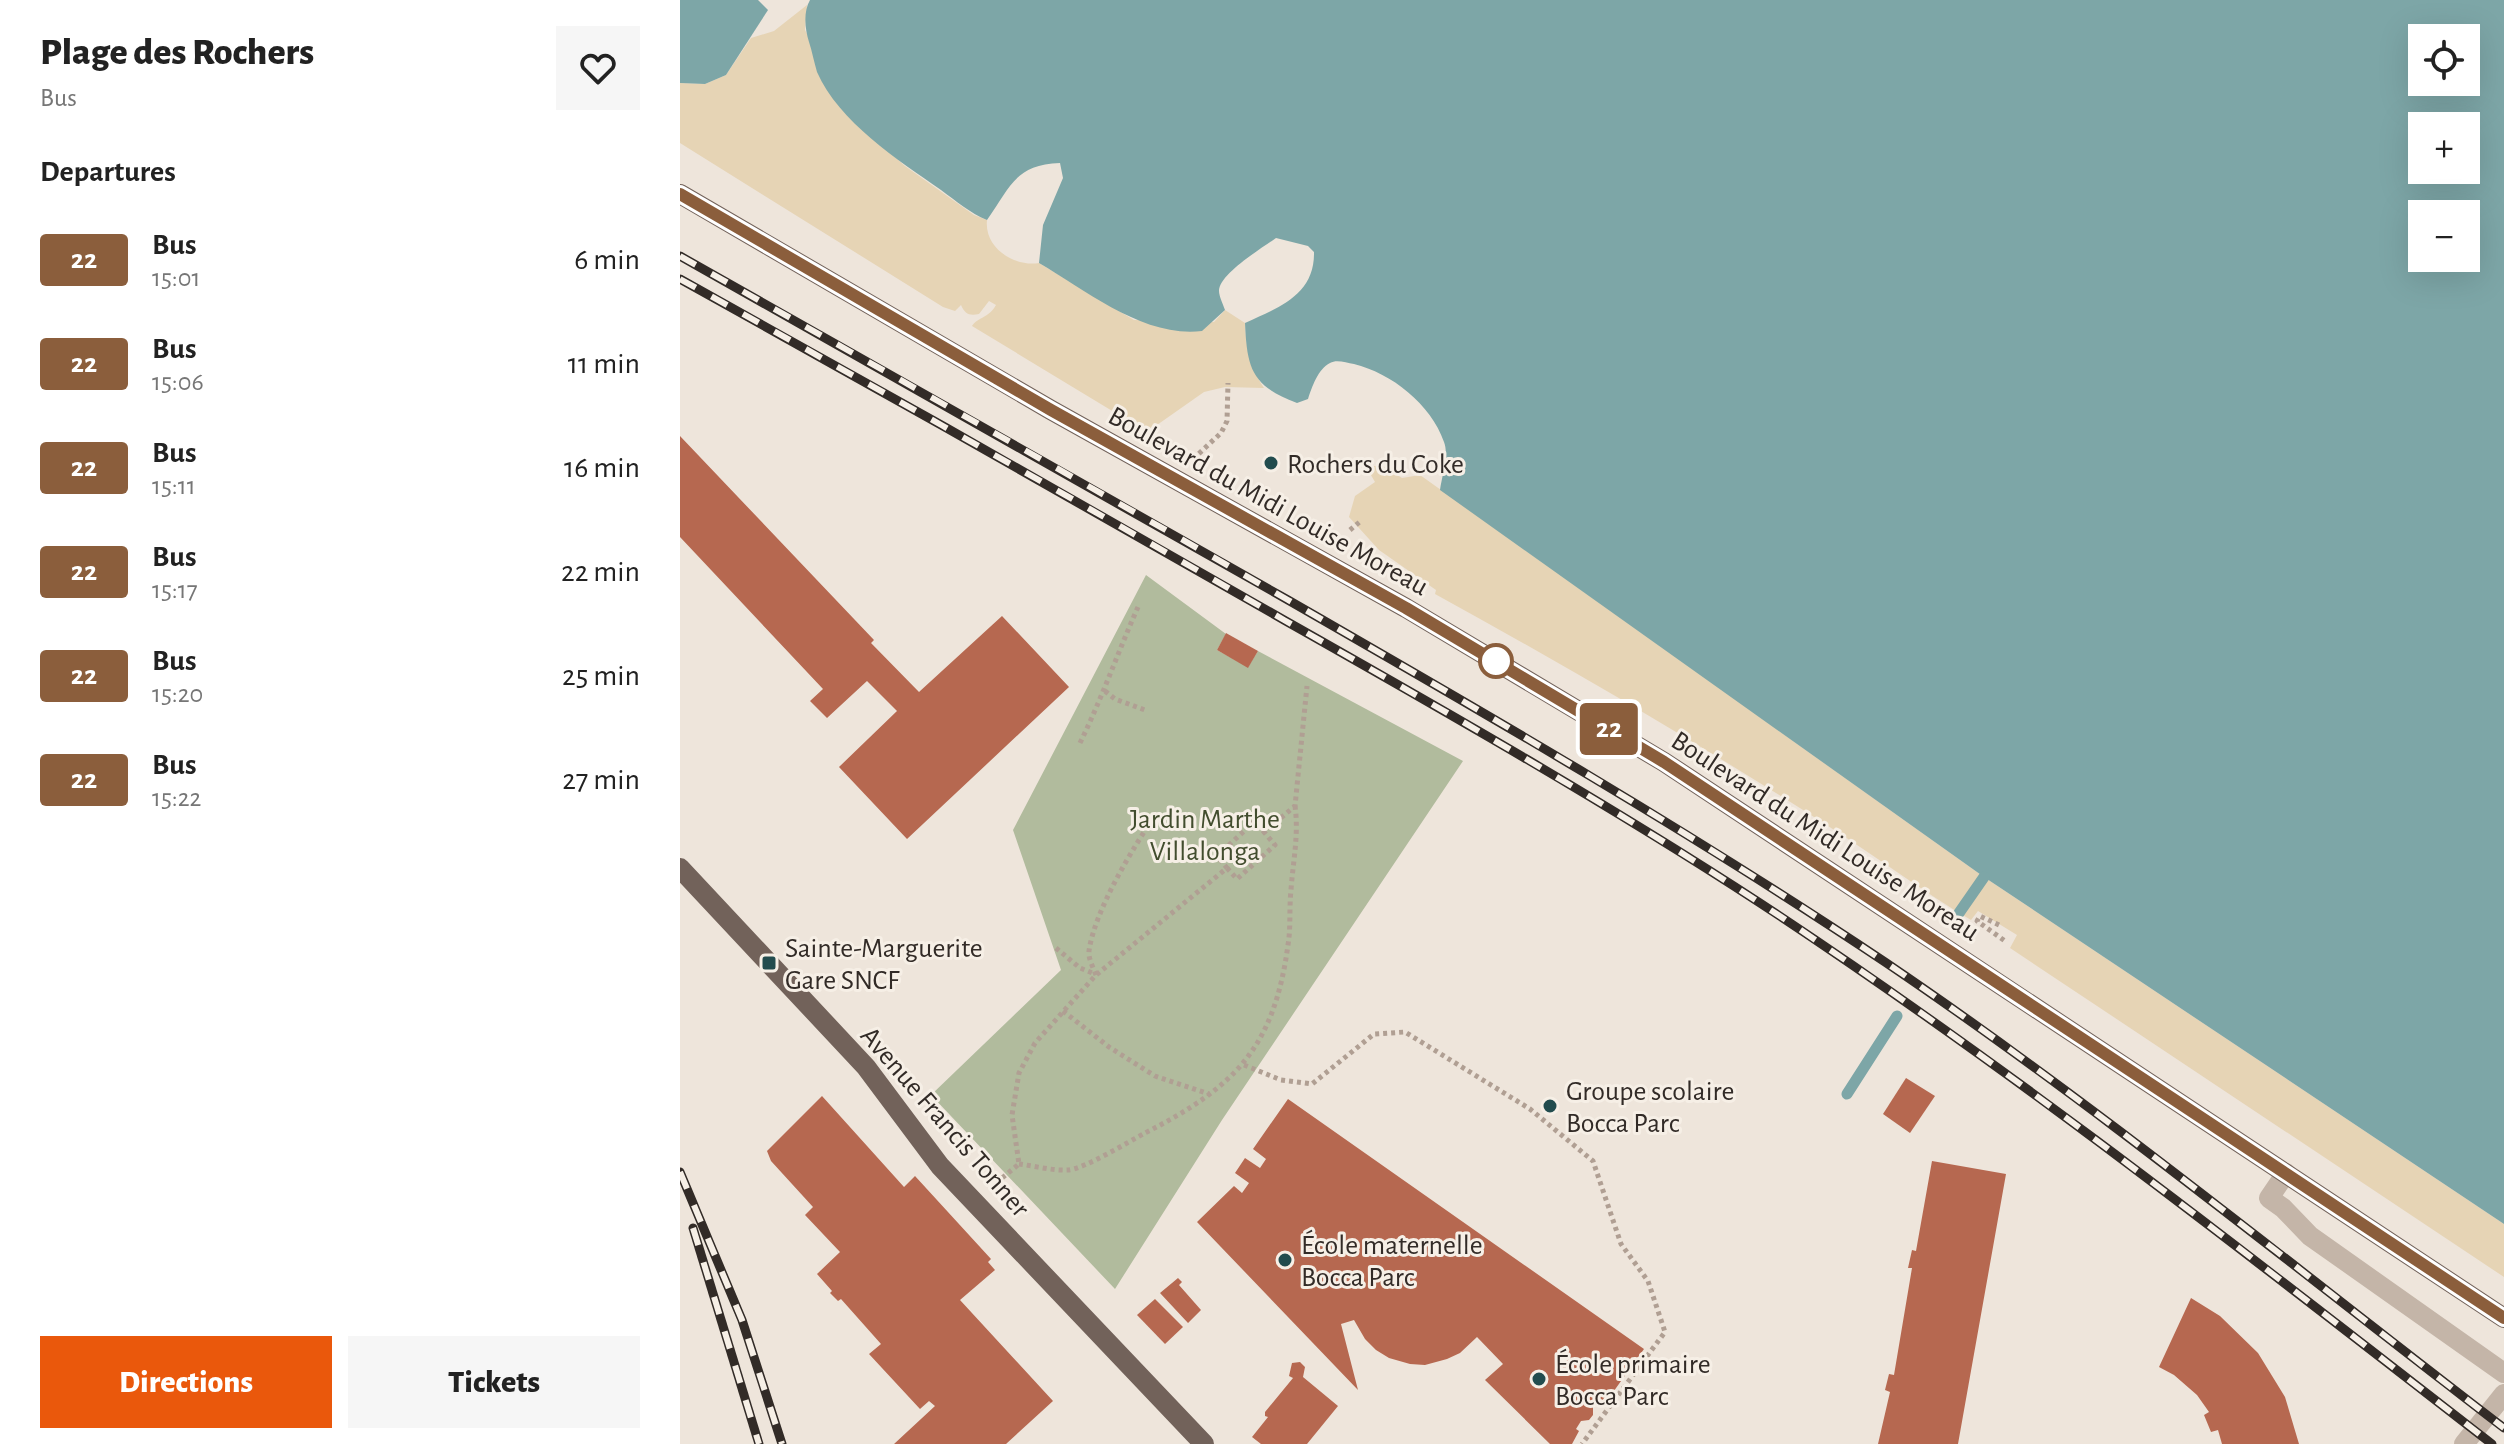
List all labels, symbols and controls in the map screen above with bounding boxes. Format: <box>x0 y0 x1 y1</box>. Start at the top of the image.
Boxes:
map controls <box>2408 24 2480 272</box>
button: locate <box>2408 24 2480 96</box>
button: heart <box>556 26 640 110</box>
text: Plage des Rochers <box>40 34 314 72</box>
text: Bus <box>40 85 77 111</box>
button: + <box>2408 112 2480 184</box>
text: Departures <box>40 157 176 187</box>
button: − <box>2408 200 2480 272</box>
text: Bus <box>152 230 197 260</box>
text: 6 min <box>574 245 640 275</box>
text: 22 <box>71 246 97 274</box>
text: 15:01 <box>152 265 200 291</box>
text: Bus <box>152 334 197 364</box>
text: 11 min <box>568 349 640 379</box>
text: 22 <box>71 350 97 378</box>
text: 15:06 <box>152 369 204 395</box>
street label: Boulevard du Midi Louise Moreau <box>1103 402 1433 602</box>
text: Bus <box>152 438 197 468</box>
place label: Rochers du Coke <box>1287 451 1464 479</box>
text: 16 min <box>564 453 640 483</box>
text: 22 <box>71 454 97 482</box>
marker: Rochers du Coke <box>1262 454 1280 472</box>
text: 15:11 <box>152 473 196 499</box>
text: Bus <box>152 542 197 572</box>
text: 22 min <box>561 557 640 587</box>
text: 22 <box>71 558 97 586</box>
text: 15:17 <box>152 577 198 603</box>
unlabelled marker <box>1479 644 1513 678</box>
text: Bus <box>152 646 197 676</box>
text: 25 min <box>562 661 640 691</box>
text: 22 <box>71 662 97 690</box>
text: 15:20 <box>152 681 203 707</box>
line badge: 22 <box>1573 703 1645 755</box>
text: 22 <box>1596 715 1622 743</box>
street label: Boulevard du Midi Louise Moreau <box>1666 727 1984 947</box>
text: Bus <box>152 750 197 780</box>
text: 27 min <box>562 765 640 795</box>
text: 22 <box>71 766 97 794</box>
text: 15:22 <box>152 785 201 811</box>
park label: Jardin Marthe Villalonga <box>1130 806 1280 866</box>
place label: Sainte-Marguerite Gare SNCF <box>785 935 983 995</box>
marker: Sainte-Marguerite Gare SNCF <box>760 954 778 972</box>
street label: Avenue Francis Tonner <box>855 1022 1034 1223</box>
place label: Groupe scolaire Bocca Parc <box>1566 1078 1735 1138</box>
marker: Groupe scolaire Bocca Parc <box>1541 1097 1559 1115</box>
place label: École maternelle Bocca Parc <box>1301 1229 1483 1292</box>
marker: École maternelle Bocca Parc <box>1276 1251 1294 1269</box>
button: Directions <box>40 1336 332 1428</box>
button: Tickets <box>348 1336 640 1428</box>
place label: École primaire Bocca Parc <box>1555 1348 1711 1411</box>
marker: École primaire Bocca Parc <box>1530 1370 1548 1388</box>

